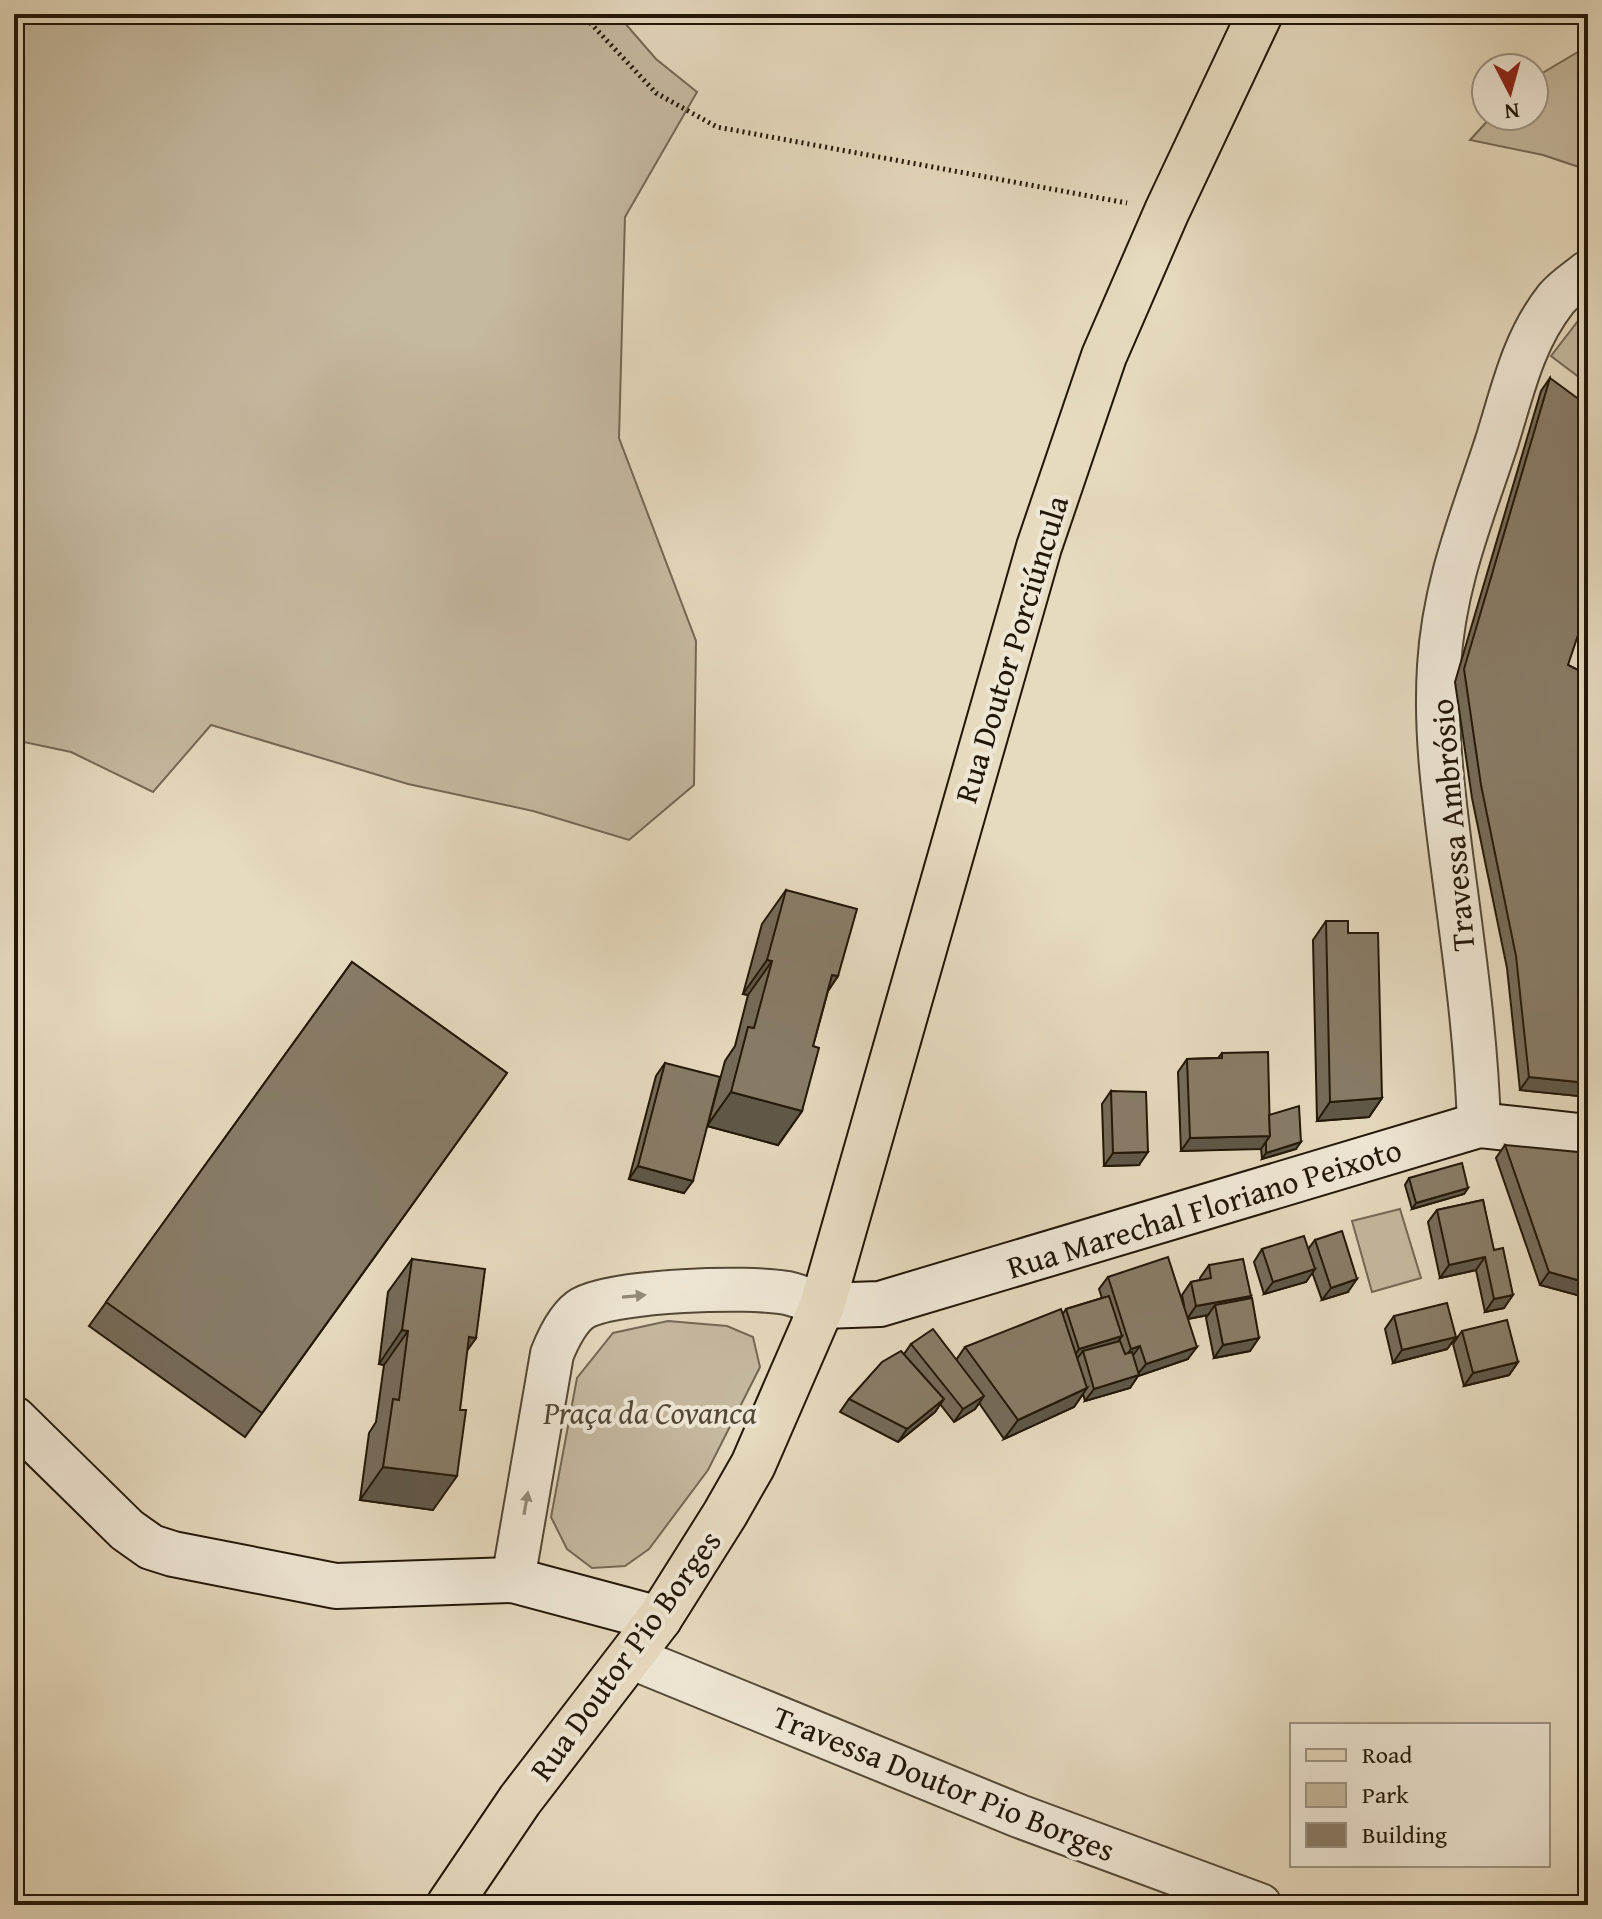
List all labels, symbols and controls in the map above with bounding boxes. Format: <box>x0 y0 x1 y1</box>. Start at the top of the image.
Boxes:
north arrow <box>1470 52 1550 132</box>
text: N <box>1503 95 1521 129</box>
street label: Rua Doutor Porciúncula <box>942 490 1080 808</box>
street label: Travessa Ambrósio <box>1418 697 1486 953</box>
street label: Rua Marechal Floriano Peixoto <box>1001 1126 1407 1290</box>
one-way arrow <box>622 1290 647 1303</box>
park label: Praça da Covanca <box>542 1389 757 1436</box>
one-way arrow <box>521 1491 533 1516</box>
street label: Rua Doutor Pio Borges <box>518 1520 732 1790</box>
street label: Travessa Doutor Pio Borges <box>766 1693 1122 1873</box>
legend <box>1290 1723 1550 1867</box>
text: Road <box>1362 1737 1412 1772</box>
text: Park <box>1362 1777 1409 1812</box>
text: Building <box>1362 1817 1447 1852</box>

